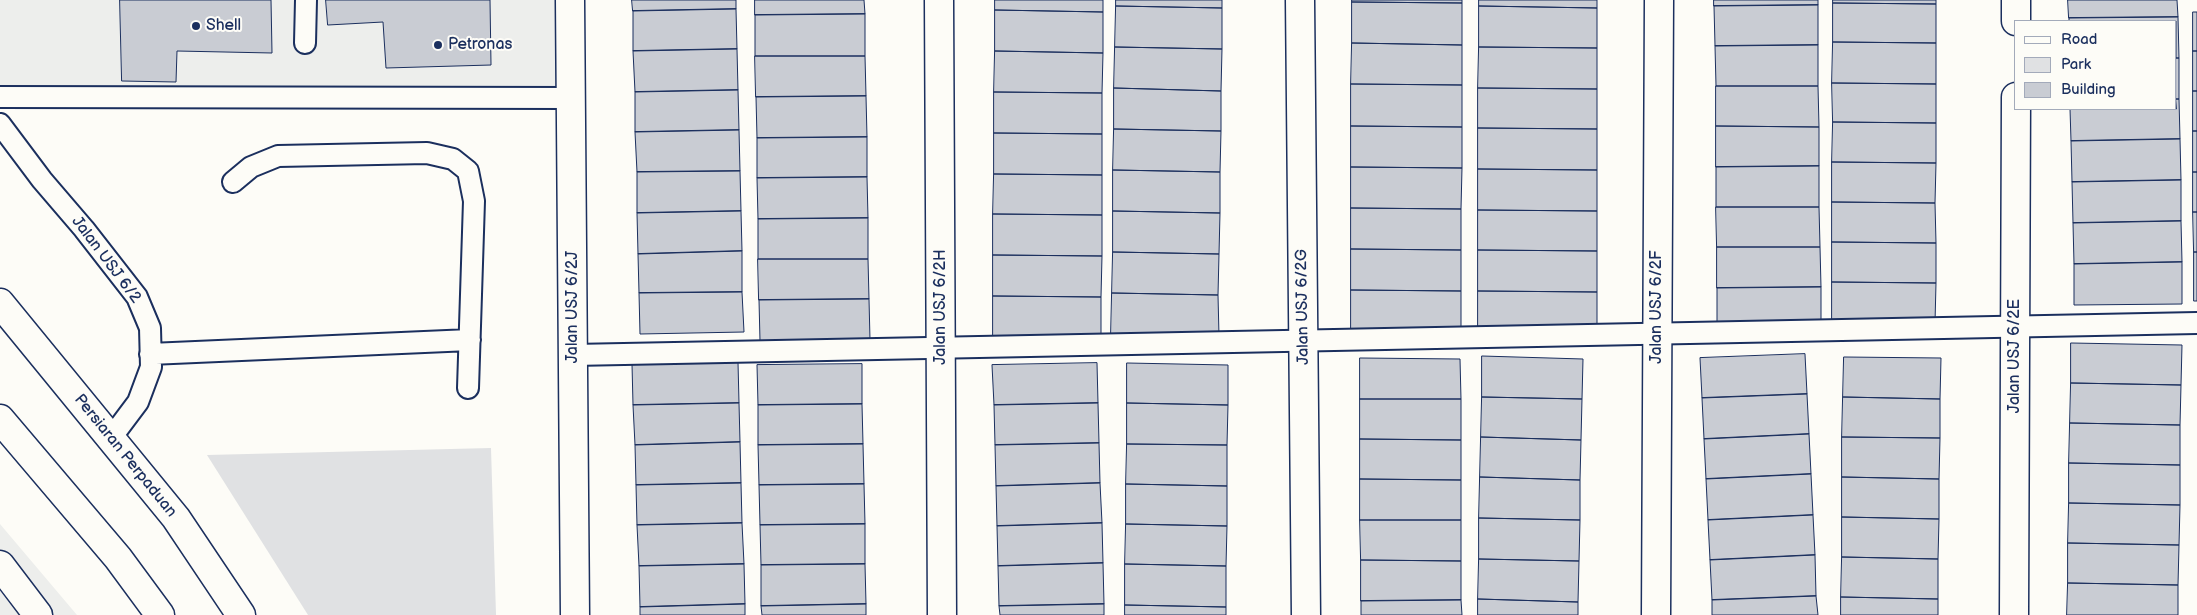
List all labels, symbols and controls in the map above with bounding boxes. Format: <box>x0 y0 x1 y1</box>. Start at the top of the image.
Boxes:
place label: Shell <box>206 16 241 36</box>
marker: Shell <box>190 20 202 32</box>
legend <box>2014 20 2177 110</box>
text: Road <box>2061 30 2097 49</box>
place label: Petronas <box>448 35 512 55</box>
marker: Petronas <box>432 39 444 51</box>
text: Park <box>2061 55 2091 74</box>
text: Building <box>2061 80 2116 99</box>
street label: Jalan USJ 6/2 <box>67 213 145 307</box>
street label: Jalan USJ 6/2H <box>931 249 951 365</box>
street label: Jalan USJ 6/2G <box>1292 249 1314 365</box>
street label: Jalan USJ 6/2F <box>1647 250 1667 364</box>
street label: Jalan USJ 6/2J <box>563 251 583 363</box>
street label: Jalan USJ 6/2E <box>2005 299 2025 413</box>
street label: Persiaran Perpaduan <box>70 391 180 521</box>

